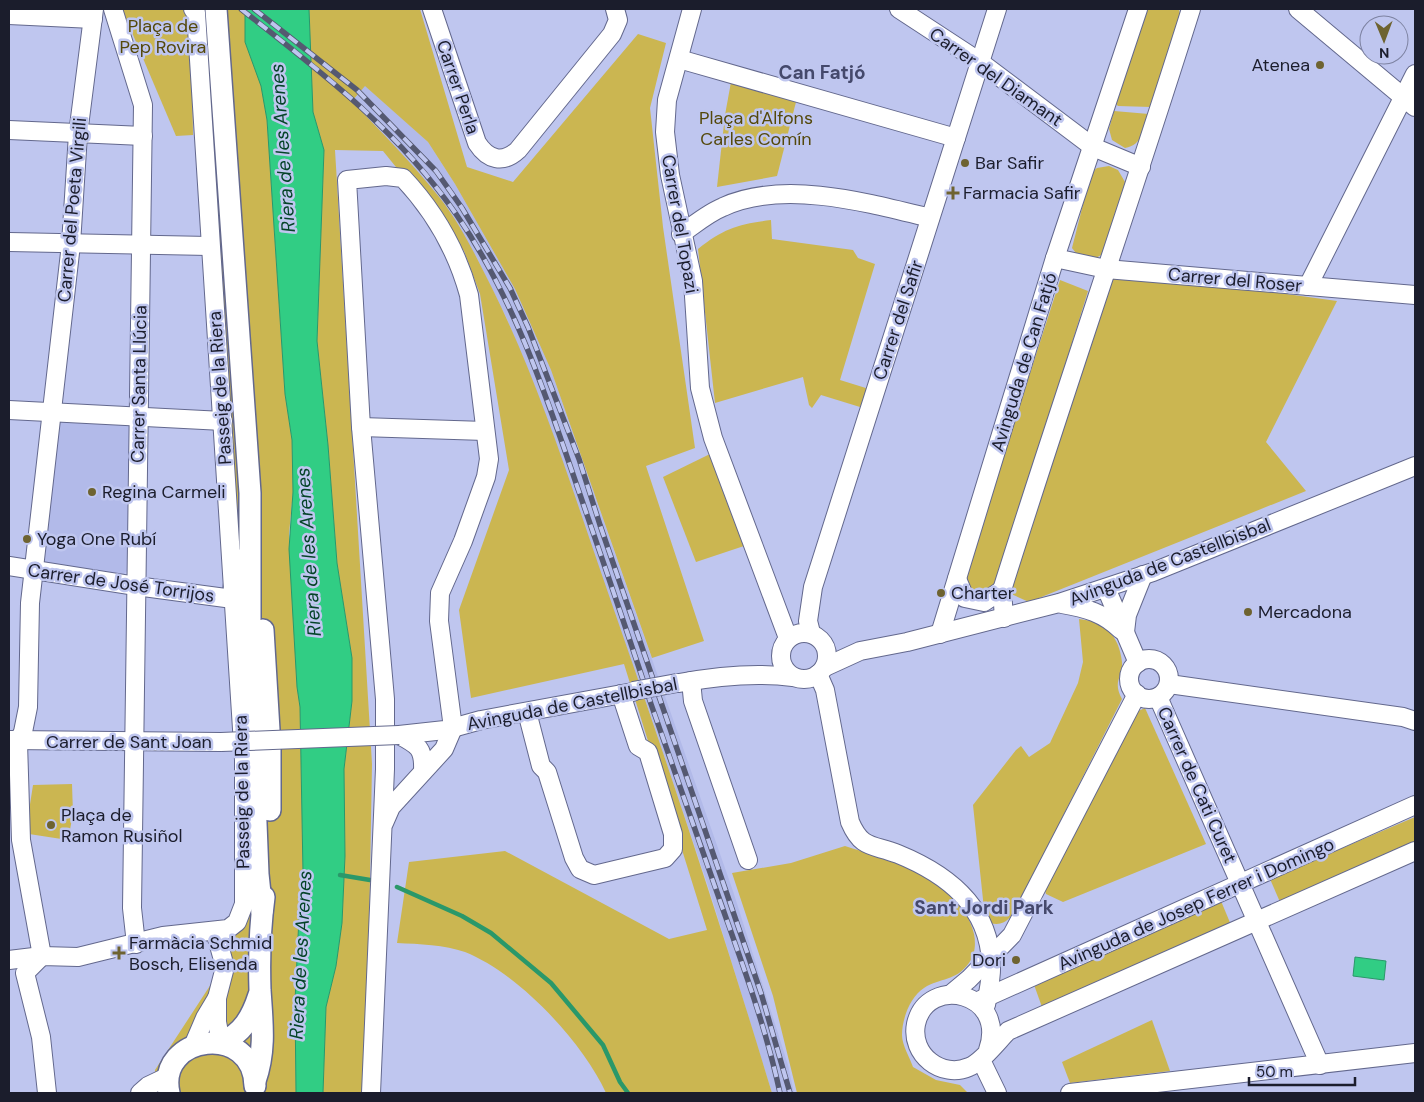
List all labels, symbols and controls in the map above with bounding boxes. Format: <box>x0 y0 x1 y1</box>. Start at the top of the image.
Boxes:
park label: Plaça de Pep Rovira <box>120 14 206 59</box>
north arrow <box>1359 15 1409 65</box>
street label: Carrer del Diamant <box>925 22 1067 132</box>
street label: Carrer Perla <box>431 37 485 137</box>
text: N <box>1379 44 1389 62</box>
place label: Atenea <box>1251 53 1310 77</box>
marker: Atenea <box>1314 59 1326 71</box>
district label: Can Fatjó <box>778 60 866 85</box>
water label: Riera de les Arenes <box>264 63 301 233</box>
park label: Plaça d'Alfons Carles Comín <box>699 106 813 151</box>
street label: Carrer del Poeta Virgili <box>52 117 92 303</box>
place label: Bar Safir <box>975 151 1044 175</box>
street label: Carrer del Topazi <box>656 153 704 295</box>
marker: Bar Safir <box>959 157 971 169</box>
place label: Farmacia Safir <box>963 181 1081 205</box>
marker: Farmacia Safir <box>947 187 959 199</box>
street label: Carrer del Safir <box>867 257 929 383</box>
street label: Carrer del Roser <box>1167 262 1303 298</box>
street label: Avinguda de Can Fatjó <box>985 269 1063 455</box>
street label: Carrer Santa Llúcia <box>126 305 152 463</box>
street label: Passeig de la Riera <box>203 310 237 466</box>
water label: Riera de les Arenes <box>290 467 327 637</box>
place label: Regina Carmeli <box>102 480 226 504</box>
marker: Regina Carmeli <box>86 486 98 498</box>
street label: Avinguda de Castellbisbal <box>1066 512 1274 612</box>
place label: Yoga One Rubí <box>37 527 156 551</box>
marker: Yoga One Rubí <box>21 533 33 545</box>
street label: Carrer de José Torrijos <box>26 558 216 608</box>
place label: Charter <box>951 581 1015 605</box>
marker: Charter <box>935 587 947 599</box>
place label: Mercadona <box>1258 600 1352 624</box>
marker: Mercadona <box>1242 606 1254 618</box>
street label: Avinguda de Castellbisbal <box>465 672 679 736</box>
street label: Carrer de Cati Curet <box>1152 703 1242 867</box>
street label: Passeig de la Riera <box>229 715 255 869</box>
street label: Carrer de Sant Joan <box>46 730 212 754</box>
place label: Plaça de Ramon Rusiñol <box>61 803 182 848</box>
marker: Plaça de Ramon Rusiñol <box>45 819 57 831</box>
street label: Avinguda de Josep Ferrer i Domingo <box>1054 832 1338 976</box>
water label: Riera de les Arenes <box>284 870 317 1040</box>
district label: Sant Jordi Park <box>914 895 1054 920</box>
place label: Farmàcia Schmid Bosch, Elisenda <box>129 931 272 976</box>
marker: Farmàcia Schmid Bosch, Elisenda <box>113 947 125 959</box>
place label: Dori <box>972 948 1006 972</box>
marker: Dori <box>1010 954 1022 966</box>
scale bar <box>1249 1054 1355 1086</box>
text: 50 m <box>1256 1062 1293 1082</box>

